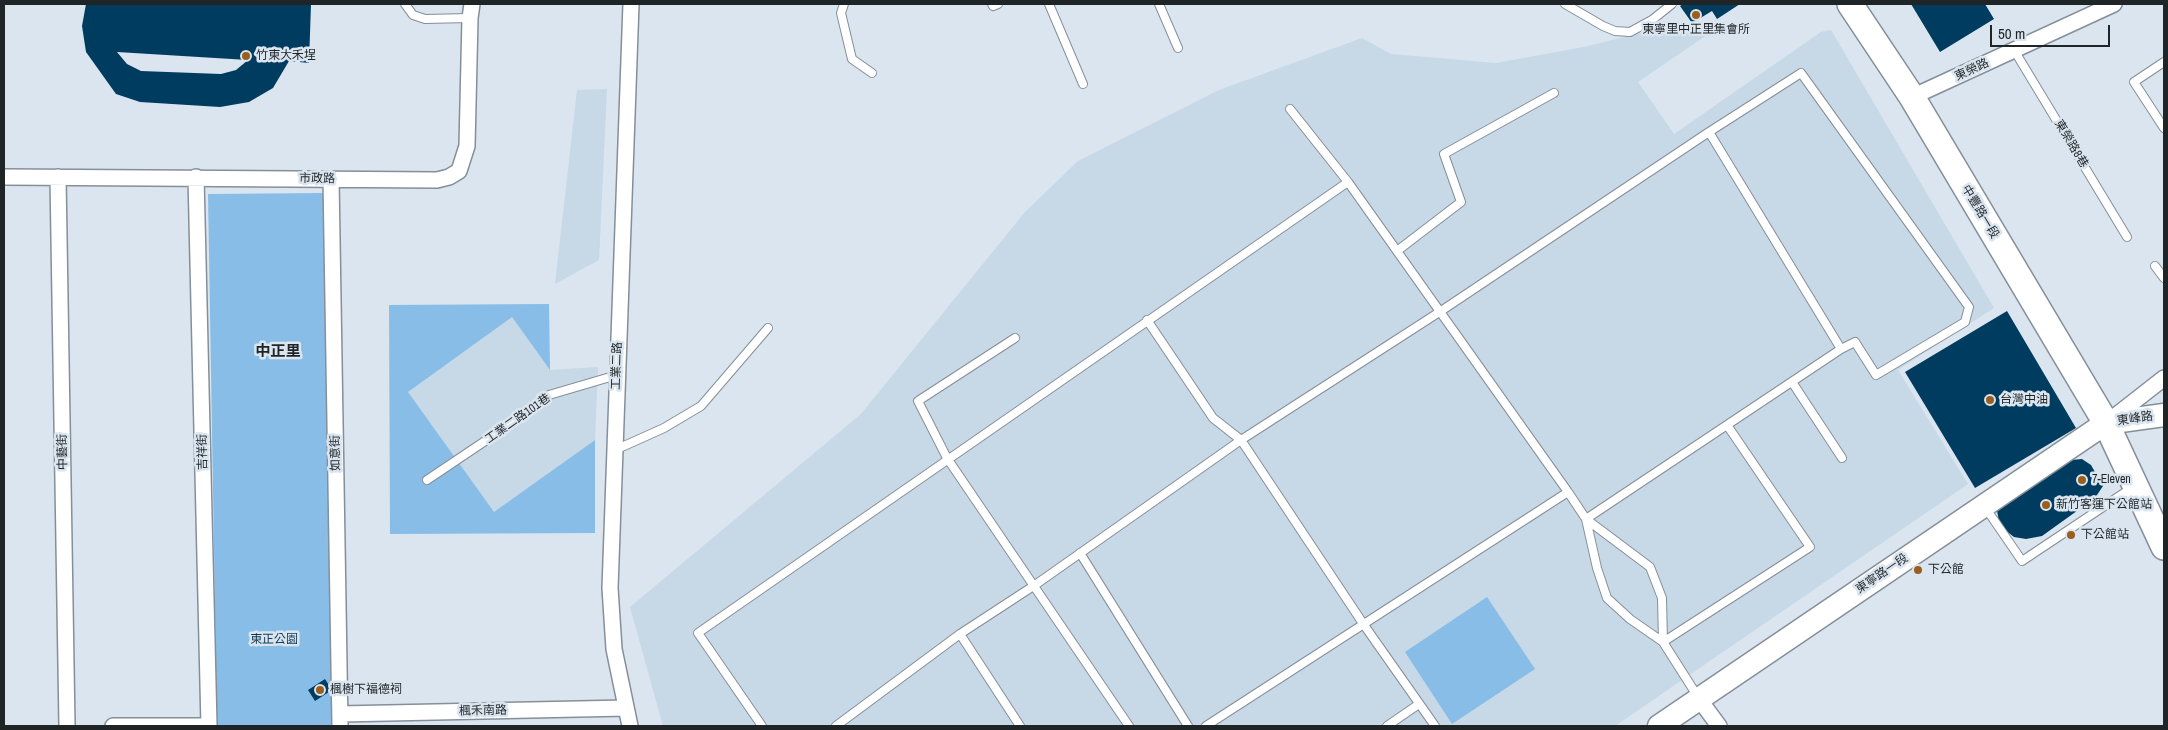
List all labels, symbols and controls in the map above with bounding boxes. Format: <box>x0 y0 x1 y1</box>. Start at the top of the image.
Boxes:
marker: 東寧里中正里集會所 <box>1690 9 1702 21</box>
scale bar <box>1993 15 2113 47</box>
place label: 東寧里中正里集會所 <box>1642 23 1750 37</box>
text: 50 m <box>1998 23 2025 44</box>
place label: 竹東大禾埕 <box>256 49 316 63</box>
marker: 竹東大禾埕 <box>240 50 252 62</box>
street label: 東榮路 <box>1953 56 1991 84</box>
street label: 東榮路8巷 <box>2051 117 2091 171</box>
street label: 市政路 <box>299 171 335 187</box>
street label: 中豐路一段 <box>1958 183 2002 241</box>
street label: 工業二路 <box>609 342 625 390</box>
district label: 中正里 <box>256 343 300 361</box>
street label: 工業二路101巷 <box>483 391 553 447</box>
place label: 台灣中油 <box>2000 393 2048 407</box>
marker: 台灣中油 <box>1984 394 1996 406</box>
street label: 東峰路 <box>2116 409 2154 429</box>
street label: 中藝街 <box>55 434 71 470</box>
street label: 吉祥街 <box>195 434 211 470</box>
street label: 如意街 <box>328 435 344 471</box>
place label: 7-Eleven <box>2092 473 2131 487</box>
marker: 7-Eleven <box>2076 474 2088 486</box>
place label: 新竹客運下公館站 <box>2056 498 2152 512</box>
marker: 新竹客運下公館站 <box>2040 499 2052 511</box>
place label: 下公館站 <box>2081 528 2129 542</box>
marker: 下公館站 <box>2065 529 2077 541</box>
street label: 東寧路一段 <box>1853 551 1911 597</box>
place label: 下公館 <box>1928 563 1964 577</box>
marker: 下公館 <box>1912 564 1924 576</box>
park label: 東正公園 <box>250 633 298 647</box>
place label: 楓樹下福德祠 <box>330 683 402 697</box>
marker: 楓樹下福德祠 <box>314 684 326 696</box>
street label: 楓禾南路 <box>459 703 507 719</box>

